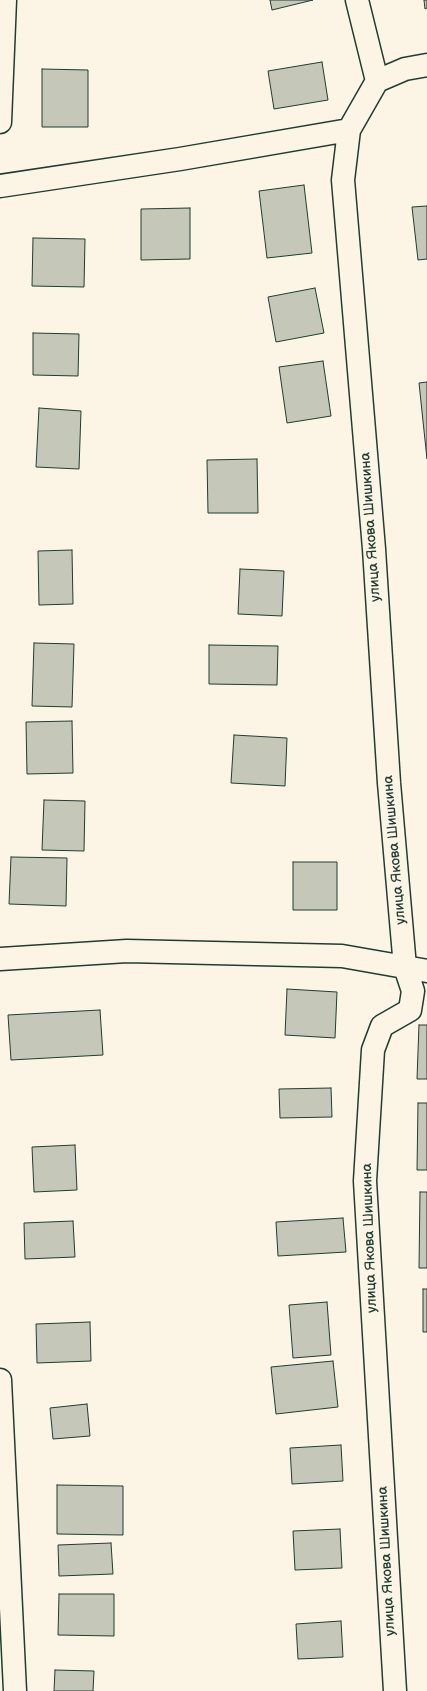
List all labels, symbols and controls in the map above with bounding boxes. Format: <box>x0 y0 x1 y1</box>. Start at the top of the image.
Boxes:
street label: улица Якова Шишкина <box>357 452 385 602</box>
street label: улица Якова Шишкина <box>380 775 410 925</box>
street label: улица Якова Шишкина <box>359 1163 381 1313</box>
street label: улица Якова Шишкина <box>375 1486 399 1636</box>

